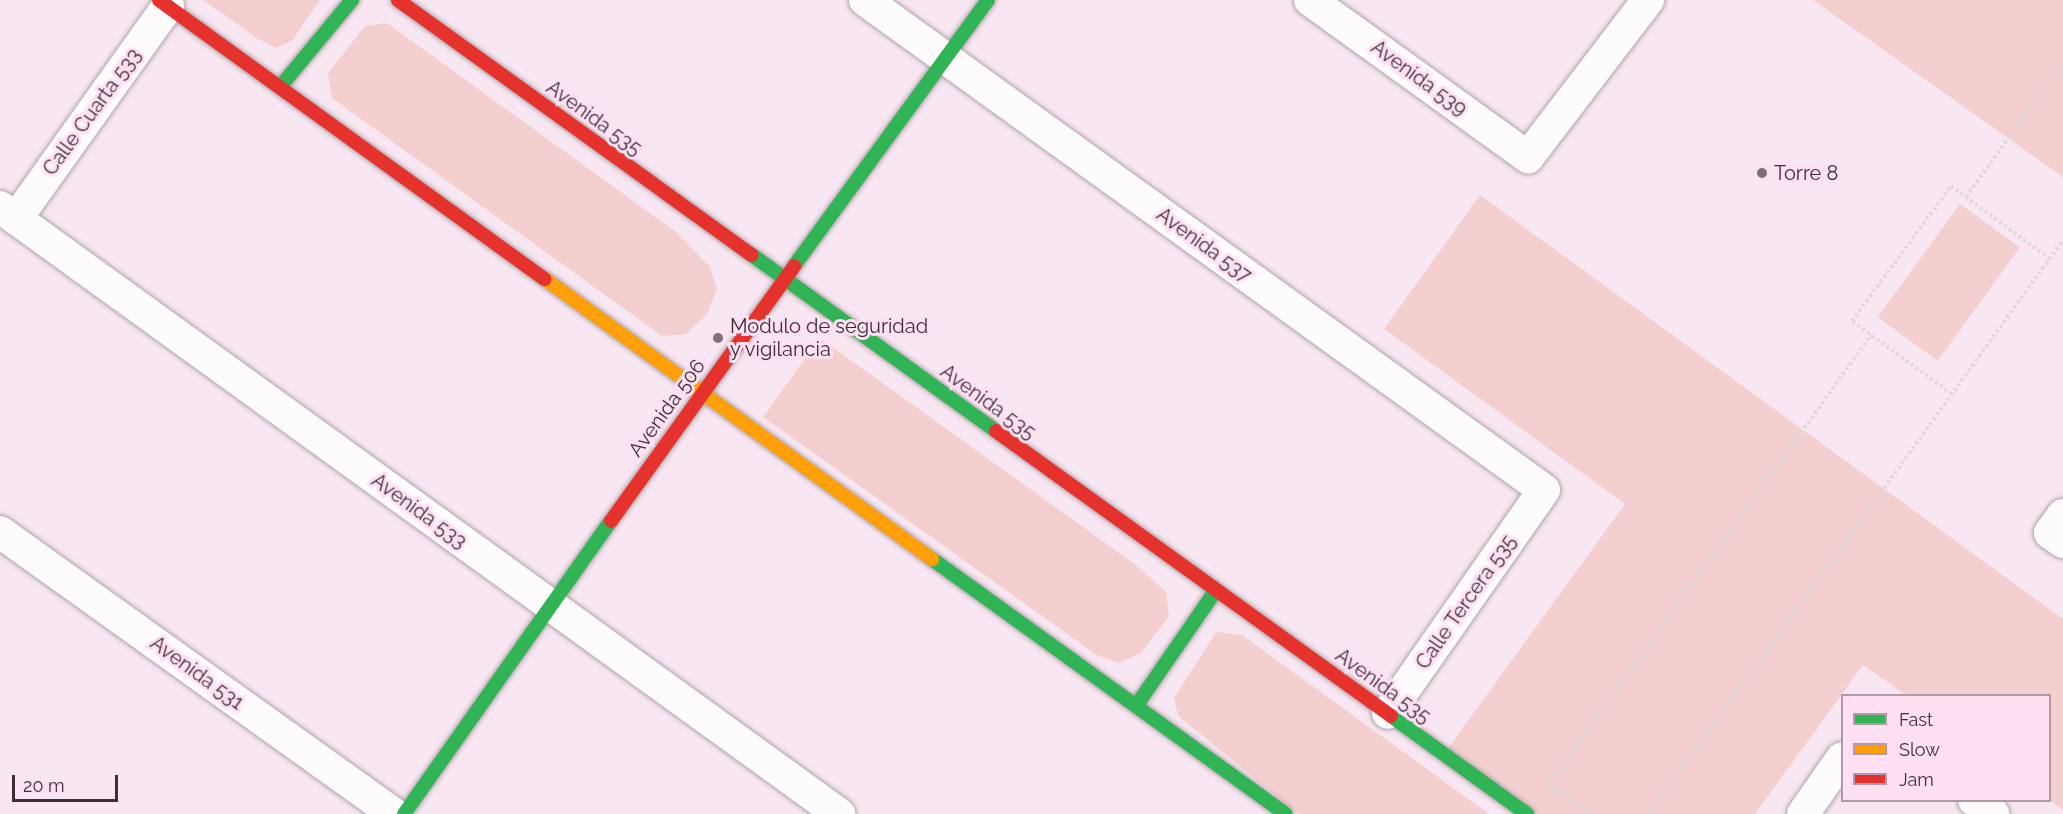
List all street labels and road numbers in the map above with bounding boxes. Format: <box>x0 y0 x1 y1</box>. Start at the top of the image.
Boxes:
street label: Avenida 539 <box>1366 35 1472 121</box>
street label: Calle Cuarta 533 <box>38 44 146 180</box>
street label: Avenida 535 <box>542 75 646 161</box>
street label: Avenida 537 <box>1152 203 1256 287</box>
street label: Avenida 506 <box>624 355 710 461</box>
street label: Avenida 535 <box>936 359 1040 445</box>
street label: Avenida 533 <box>367 468 471 554</box>
street label: Calle Tercera 535 <box>1411 530 1521 674</box>
street label: Avenida 531 <box>146 631 248 715</box>
street label: Avenida 535 <box>1331 643 1435 729</box>

